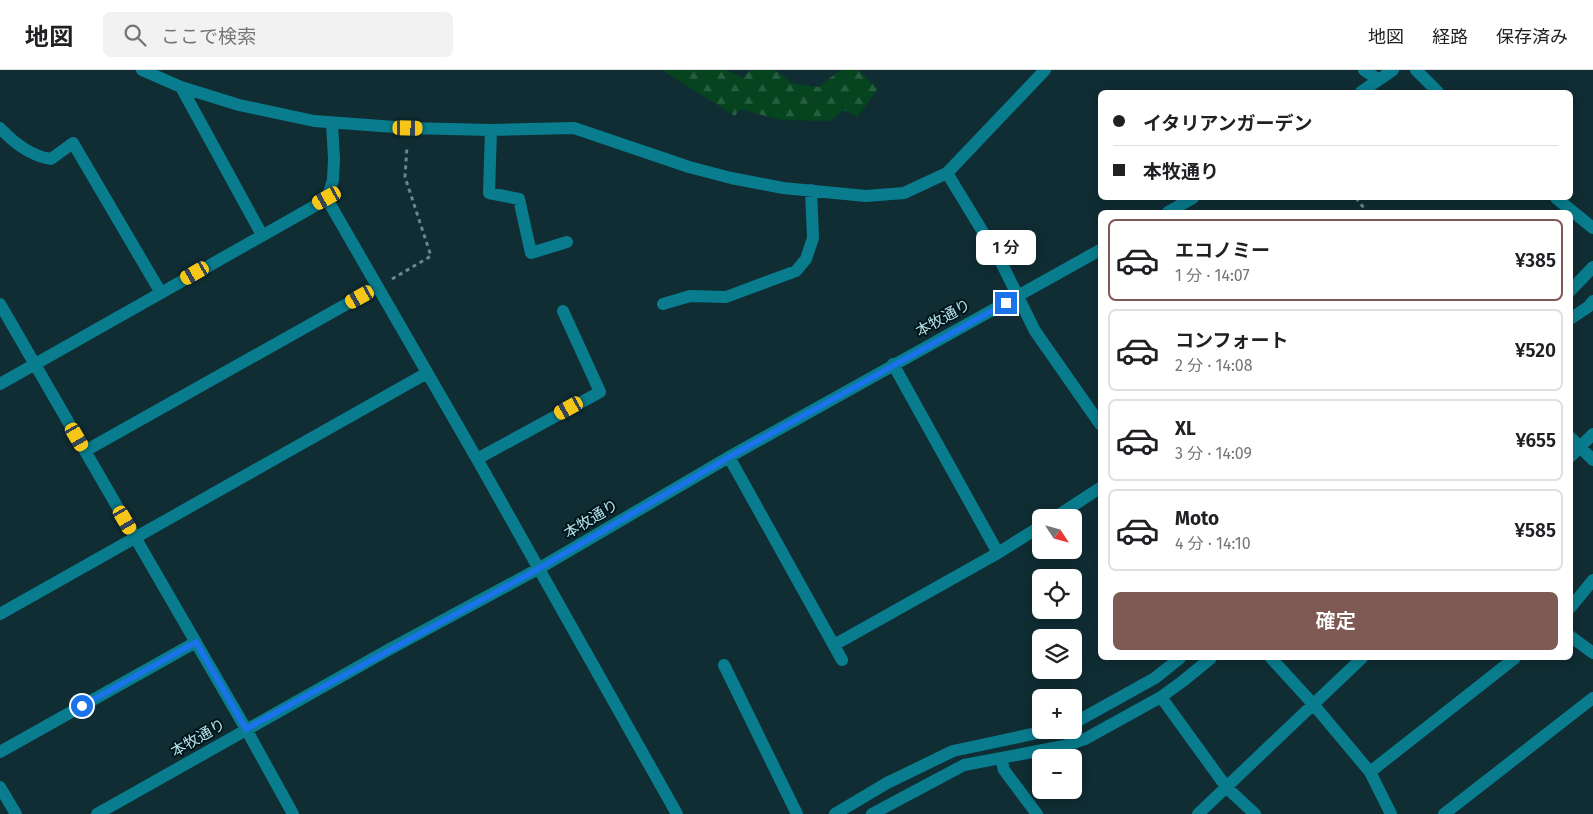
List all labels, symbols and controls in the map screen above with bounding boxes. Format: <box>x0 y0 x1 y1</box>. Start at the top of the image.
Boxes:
search box <box>103 12 453 57</box>
icon: search <box>121 21 149 49</box>
text: 地図 <box>25 23 73 51</box>
text: ここで検索 <box>161 25 256 48</box>
text: 地図 <box>1368 26 1404 48</box>
text: 経路 <box>1432 26 1468 48</box>
text: 保存済み <box>1496 26 1568 48</box>
text: イタリアンガーデン <box>1143 112 1312 135</box>
car <box>392 120 423 136</box>
text: 本牧通り <box>1143 160 1219 183</box>
car <box>310 184 343 212</box>
callout: 1 分 <box>976 230 1036 266</box>
text: 1 分 <box>992 238 1020 257</box>
icon: car <box>1115 238 1160 283</box>
text: エコノミー <box>1175 239 1270 262</box>
text: ¥385 <box>1515 249 1556 272</box>
car <box>178 259 211 287</box>
text: 1 分 · 14:07 <box>1175 266 1249 285</box>
car <box>343 283 376 311</box>
route end <box>995 292 1017 314</box>
street label: 本牧通り <box>912 296 974 340</box>
icon: car <box>1115 328 1160 373</box>
text: コンフォート <box>1175 329 1288 352</box>
text: ¥520 <box>1515 339 1556 362</box>
text: 2 分 · 14:08 <box>1175 356 1253 375</box>
car <box>552 394 585 422</box>
text: XL <box>1175 417 1196 440</box>
icon: car <box>1115 418 1160 463</box>
car <box>63 420 90 454</box>
text: ¥655 <box>1516 429 1556 452</box>
text: 3 分 · 14:09 <box>1175 444 1252 463</box>
street label: 本牧通り <box>561 496 621 542</box>
car <box>111 503 138 537</box>
text: Moto <box>1175 507 1219 530</box>
icon: car <box>1115 508 1160 553</box>
north arrow <box>1032 509 1082 559</box>
map controls <box>1032 509 1082 799</box>
text: ¥585 <box>1515 519 1556 542</box>
text: 4 分 · 14:10 <box>1175 534 1251 553</box>
button: locate <box>1032 569 1082 619</box>
button: 確定 <box>1113 592 1558 650</box>
button: layers <box>1032 629 1082 679</box>
button: + <box>1032 689 1082 739</box>
route start <box>71 695 93 717</box>
street label: 本牧通り <box>168 715 228 761</box>
button: − <box>1032 749 1082 799</box>

